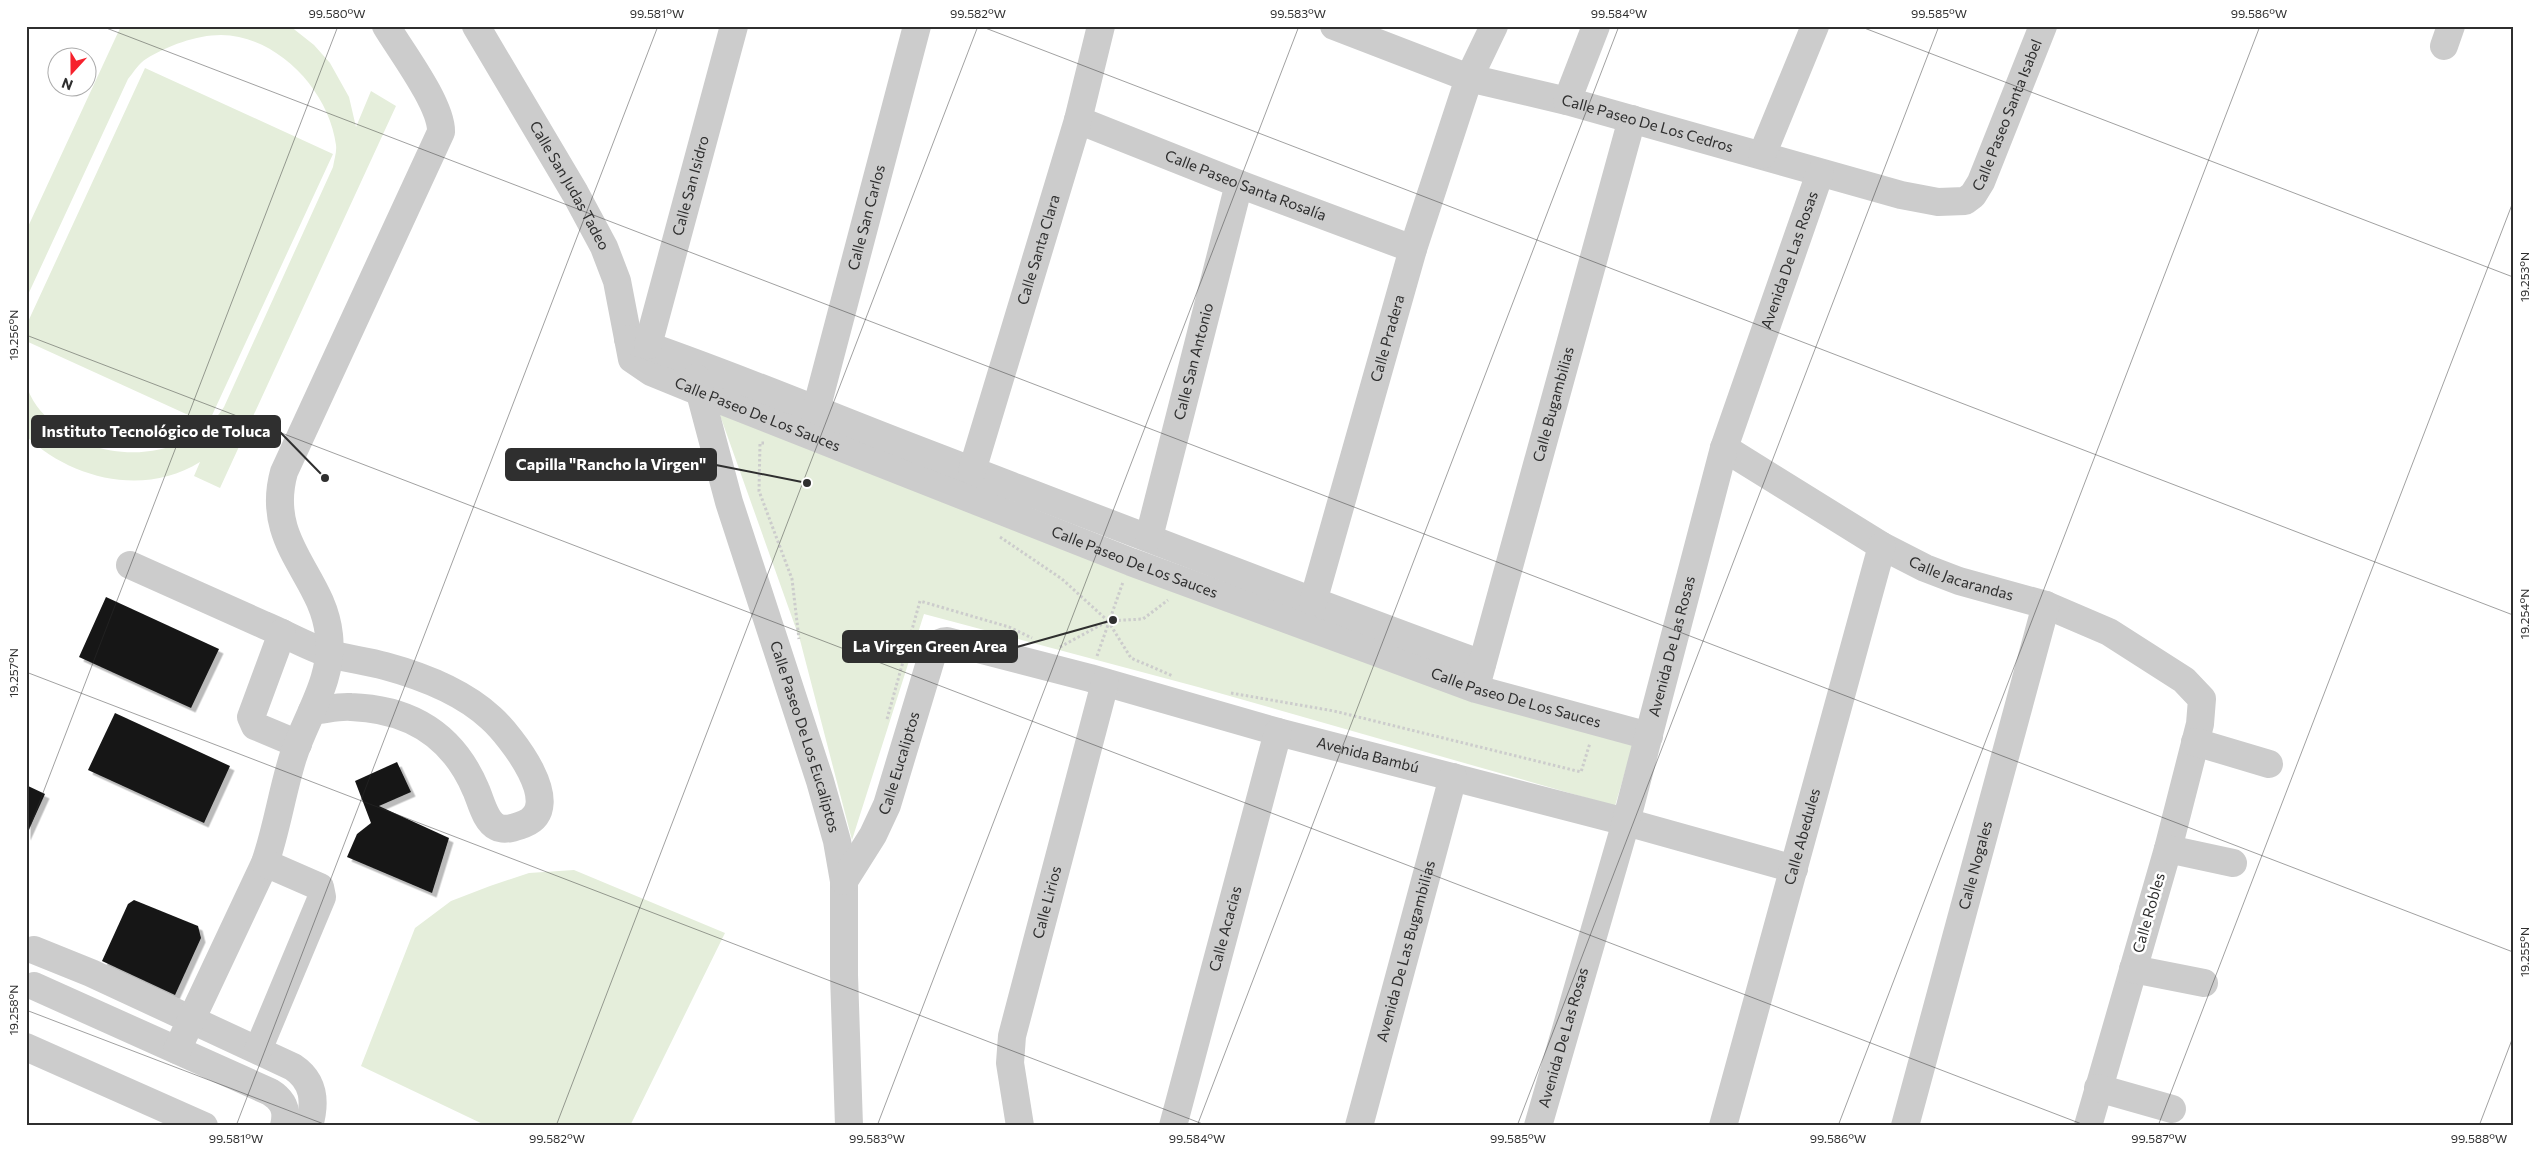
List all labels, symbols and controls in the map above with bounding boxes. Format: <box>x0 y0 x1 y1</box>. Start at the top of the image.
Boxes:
text: 99.580°W <box>308 6 366 20</box>
text: 99.581°W <box>630 6 684 20</box>
text: 99.582°W <box>950 6 1006 20</box>
text: 99.583°W <box>1270 6 1326 20</box>
text: 99.584°W <box>1591 6 1647 20</box>
text: 99.585°W <box>1911 6 1967 20</box>
text: 99.586°W <box>2231 6 2287 20</box>
street label: Calle Paseo Santa Isabel <box>1968 36 2045 194</box>
north arrow <box>48 48 98 98</box>
text: N <box>59 75 75 94</box>
street label: Calle Paseo De Los Cedros <box>1560 90 1736 155</box>
street label: Calle San Judas Tadeo <box>526 117 614 253</box>
street label: Calle San Isidro <box>668 133 712 237</box>
street label: Calle Paseo Santa Rosalía <box>1163 146 1329 224</box>
street label: Calle San Carlos <box>843 162 888 272</box>
street label: Avenida De Las Rosas <box>1756 188 1821 331</box>
street label: Calle Santa Clara <box>1013 192 1063 307</box>
text: 19.253°N <box>2517 252 2531 302</box>
street label: Calle Pradera <box>1366 292 1408 384</box>
street label: Calle San Antonio <box>1169 301 1216 422</box>
text: 19.256°N <box>6 310 20 360</box>
street label: Calle Bugambilias <box>1528 344 1577 464</box>
street label: Calle Paseo De Los Sauces <box>672 373 843 455</box>
callout: Instituto Tecnológico de Toluca <box>32 416 280 447</box>
text: Instituto Tecnológico de Toluca <box>42 421 270 440</box>
callout: Capilla "Rancho la Virgen" <box>506 449 716 480</box>
text: Capilla "Rancho la Virgen" <box>516 454 706 473</box>
street label: Calle Paseo De Los Sauces <box>1049 522 1221 601</box>
street label: Calle Jacarandas <box>1906 551 2016 604</box>
street label: Avenida De Las Rosas <box>1644 574 1698 719</box>
text: 19.254°N <box>2517 589 2531 639</box>
callout: La Virgen Green Area <box>843 631 1017 662</box>
text: La Virgen Green Area <box>853 636 1007 655</box>
street label: Calle Paseo De Los Eucaliptos <box>767 638 844 835</box>
text: 19.257°N <box>6 648 20 698</box>
street label: Calle Paseo De Los Sauces <box>1429 663 1603 731</box>
street label: Calle Eucaliptos <box>874 709 923 818</box>
street label: Avenida Bambú <box>1315 732 1421 776</box>
street label: Calle Abedules <box>1780 786 1823 887</box>
street label: Calle Nogales <box>1954 819 1995 912</box>
street label: Avenida De Las Bugambilias <box>1372 858 1438 1044</box>
street label: Calle Lirios <box>1028 864 1064 940</box>
street label: Calle Robles <box>2128 870 2168 955</box>
street label: Calle Acacias <box>1205 884 1245 973</box>
text: 19.255°N <box>2517 927 2531 977</box>
street label: Avenida De Las Rosas <box>1534 965 1591 1109</box>
text: 19.258°N <box>6 985 20 1035</box>
text: 99.581°W <box>209 1131 263 1145</box>
text: 99.582°W <box>529 1131 585 1145</box>
text: 99.583°W <box>849 1131 905 1145</box>
text: 99.584°W <box>1169 1131 1225 1145</box>
text: 99.585°W <box>1490 1131 1546 1145</box>
text: 99.586°W <box>1810 1131 1866 1145</box>
text: 99.587°W <box>2131 1131 2187 1145</box>
text: 99.588°W <box>2451 1131 2507 1145</box>

